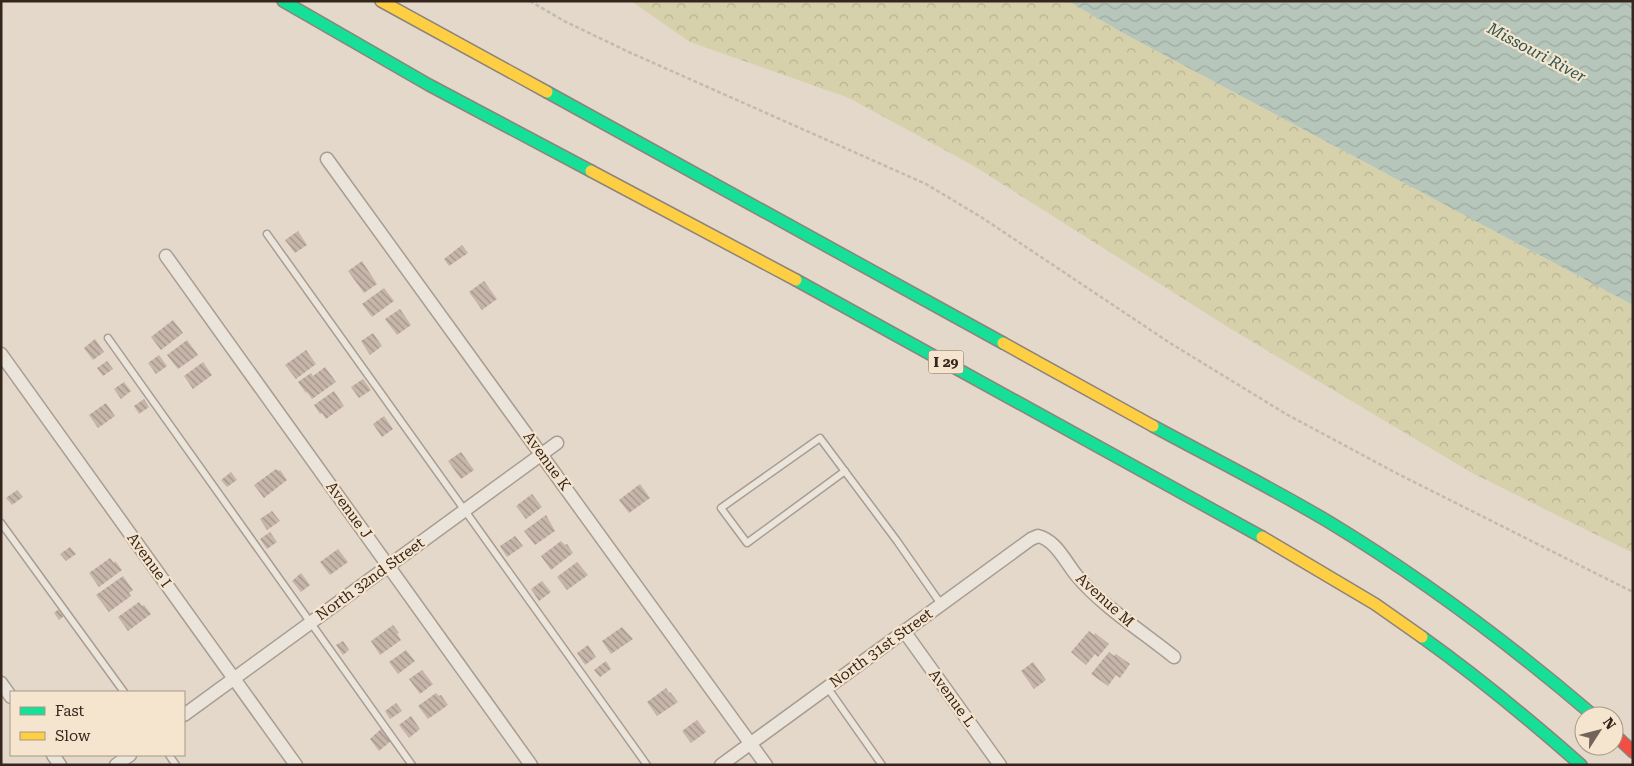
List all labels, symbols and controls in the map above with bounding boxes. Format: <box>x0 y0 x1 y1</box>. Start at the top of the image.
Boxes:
water label: Missouri River <box>1483 18 1589 86</box>
road number: I 29 <box>928 351 964 374</box>
street label: Avenue K <box>520 428 574 494</box>
street label: Avenue J <box>322 478 376 542</box>
street label: Avenue I <box>123 529 175 591</box>
street label: North 32nd Street <box>312 533 428 624</box>
street label: Avenue M <box>1072 569 1138 631</box>
street label: North 31st Street <box>826 604 936 691</box>
street label: Avenue L <box>925 666 979 730</box>
legend <box>10 691 185 756</box>
text: Fast <box>55 702 85 720</box>
north arrow <box>1574 706 1624 756</box>
text: N <box>1600 714 1619 733</box>
text: Slow <box>55 727 91 745</box>

